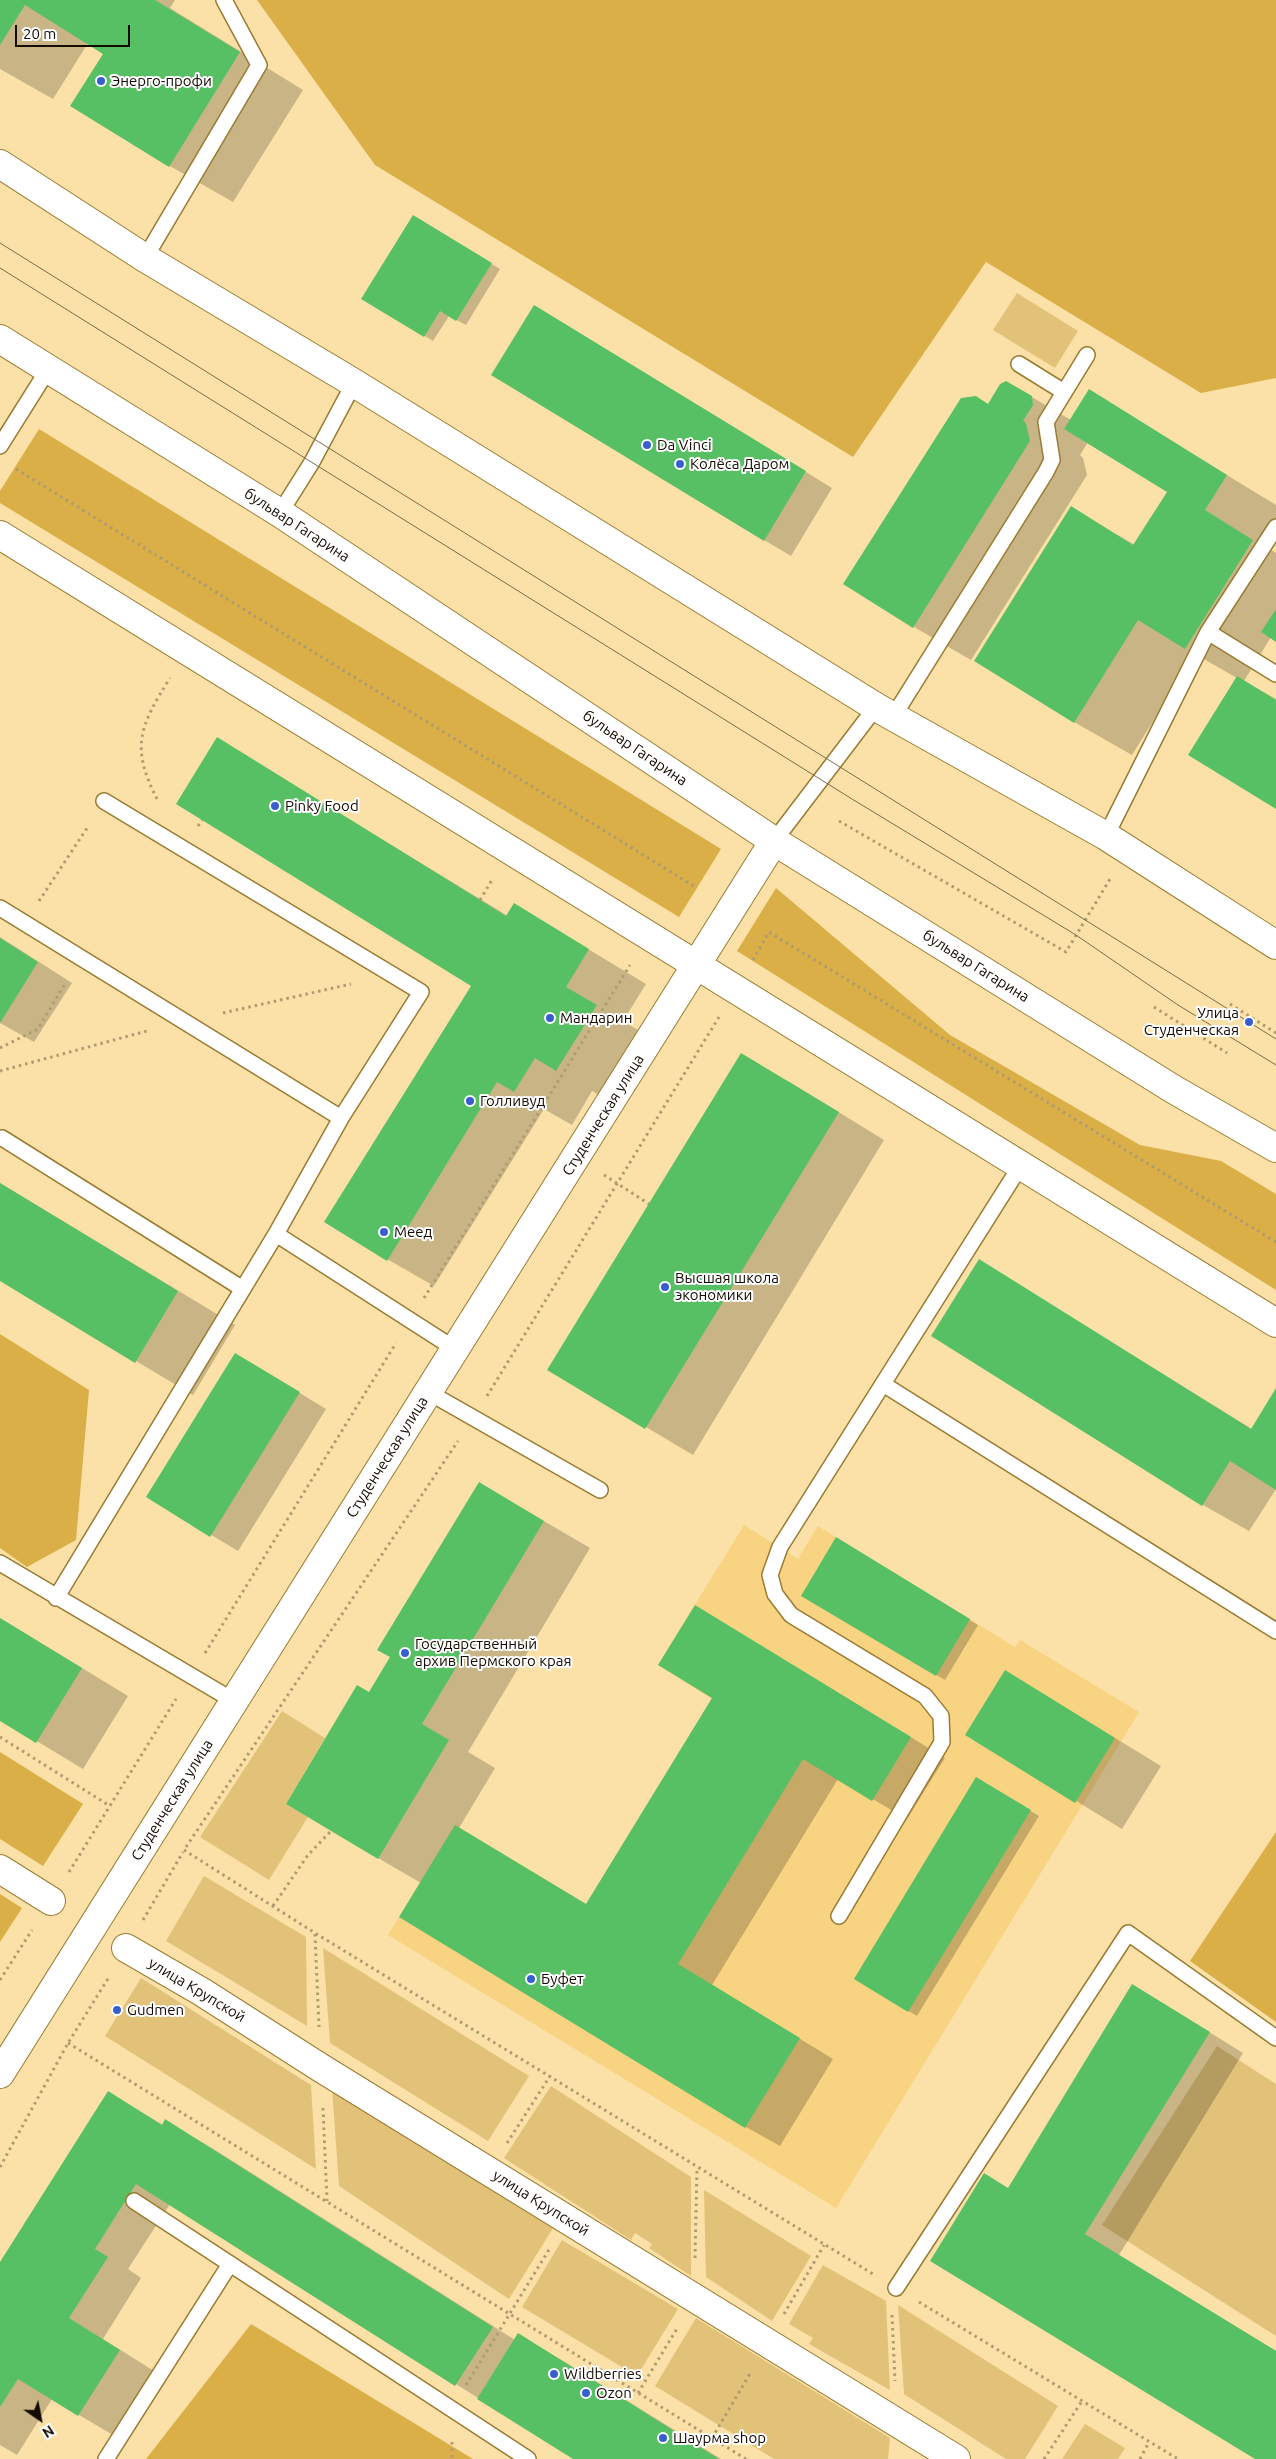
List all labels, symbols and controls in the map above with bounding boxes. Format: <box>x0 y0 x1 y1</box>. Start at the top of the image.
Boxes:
scale bar <box>18 15 132 47</box>
text: 20 m <box>23 25 56 42</box>
place label: Энерго-профи <box>111 72 212 90</box>
marker: Энерго-профи <box>95 75 107 87</box>
place label: Da Vinci <box>657 436 712 454</box>
marker: Da Vinci <box>641 439 653 451</box>
place label: Колёса Даром <box>690 455 790 473</box>
marker: Колёса Даром <box>674 458 686 470</box>
street label: бульвар Гагарина <box>241 484 353 566</box>
street label: бульвар Гагарина <box>579 706 691 790</box>
place label: Pinky Food <box>285 797 359 815</box>
marker: Pinky Food <box>269 800 281 812</box>
street label: бульвар Гагарина <box>919 926 1033 1006</box>
place label: Улица Студенческая <box>1144 1004 1239 1039</box>
place label: Мандарин <box>560 1009 632 1027</box>
marker: Мандарин <box>544 1012 556 1024</box>
marker: Улица Студенческая <box>1243 1016 1255 1028</box>
street label: Студенческая улица <box>558 1051 648 1179</box>
place label: Голливуд <box>480 1092 545 1110</box>
marker: Голливуд <box>464 1095 476 1107</box>
place label: Меед <box>394 1223 432 1241</box>
marker: Меед <box>378 1226 390 1238</box>
place label: Высшая школа экономики <box>675 1269 779 1304</box>
marker: Высшая школа экономики <box>659 1281 671 1293</box>
street label: Студенческая улица <box>342 1393 432 1521</box>
place label: Государственный архив Пермского края <box>415 1635 572 1670</box>
marker: Государственный архив Пермского края <box>399 1647 411 1659</box>
street label: Студенческая улица <box>127 1736 217 1864</box>
street label: улица Крупской <box>145 1954 249 2026</box>
place label: Буфет <box>541 1970 584 1988</box>
marker: Буфет <box>525 1973 537 1985</box>
place label: Gudmen <box>127 2001 184 2019</box>
marker: Gudmen <box>111 2004 123 2016</box>
street label: улица Крупской <box>489 2166 593 2240</box>
place label: Wildberries <box>564 2365 641 2383</box>
marker: Wildberries <box>548 2368 560 2380</box>
place label: Ozon <box>596 2384 632 2402</box>
marker: Ozon <box>580 2387 592 2399</box>
north arrow <box>15 2394 65 2444</box>
text: N <box>39 2422 57 2441</box>
place label: Шаурма shop <box>673 2429 766 2447</box>
marker: Шаурма shop <box>657 2432 669 2444</box>

